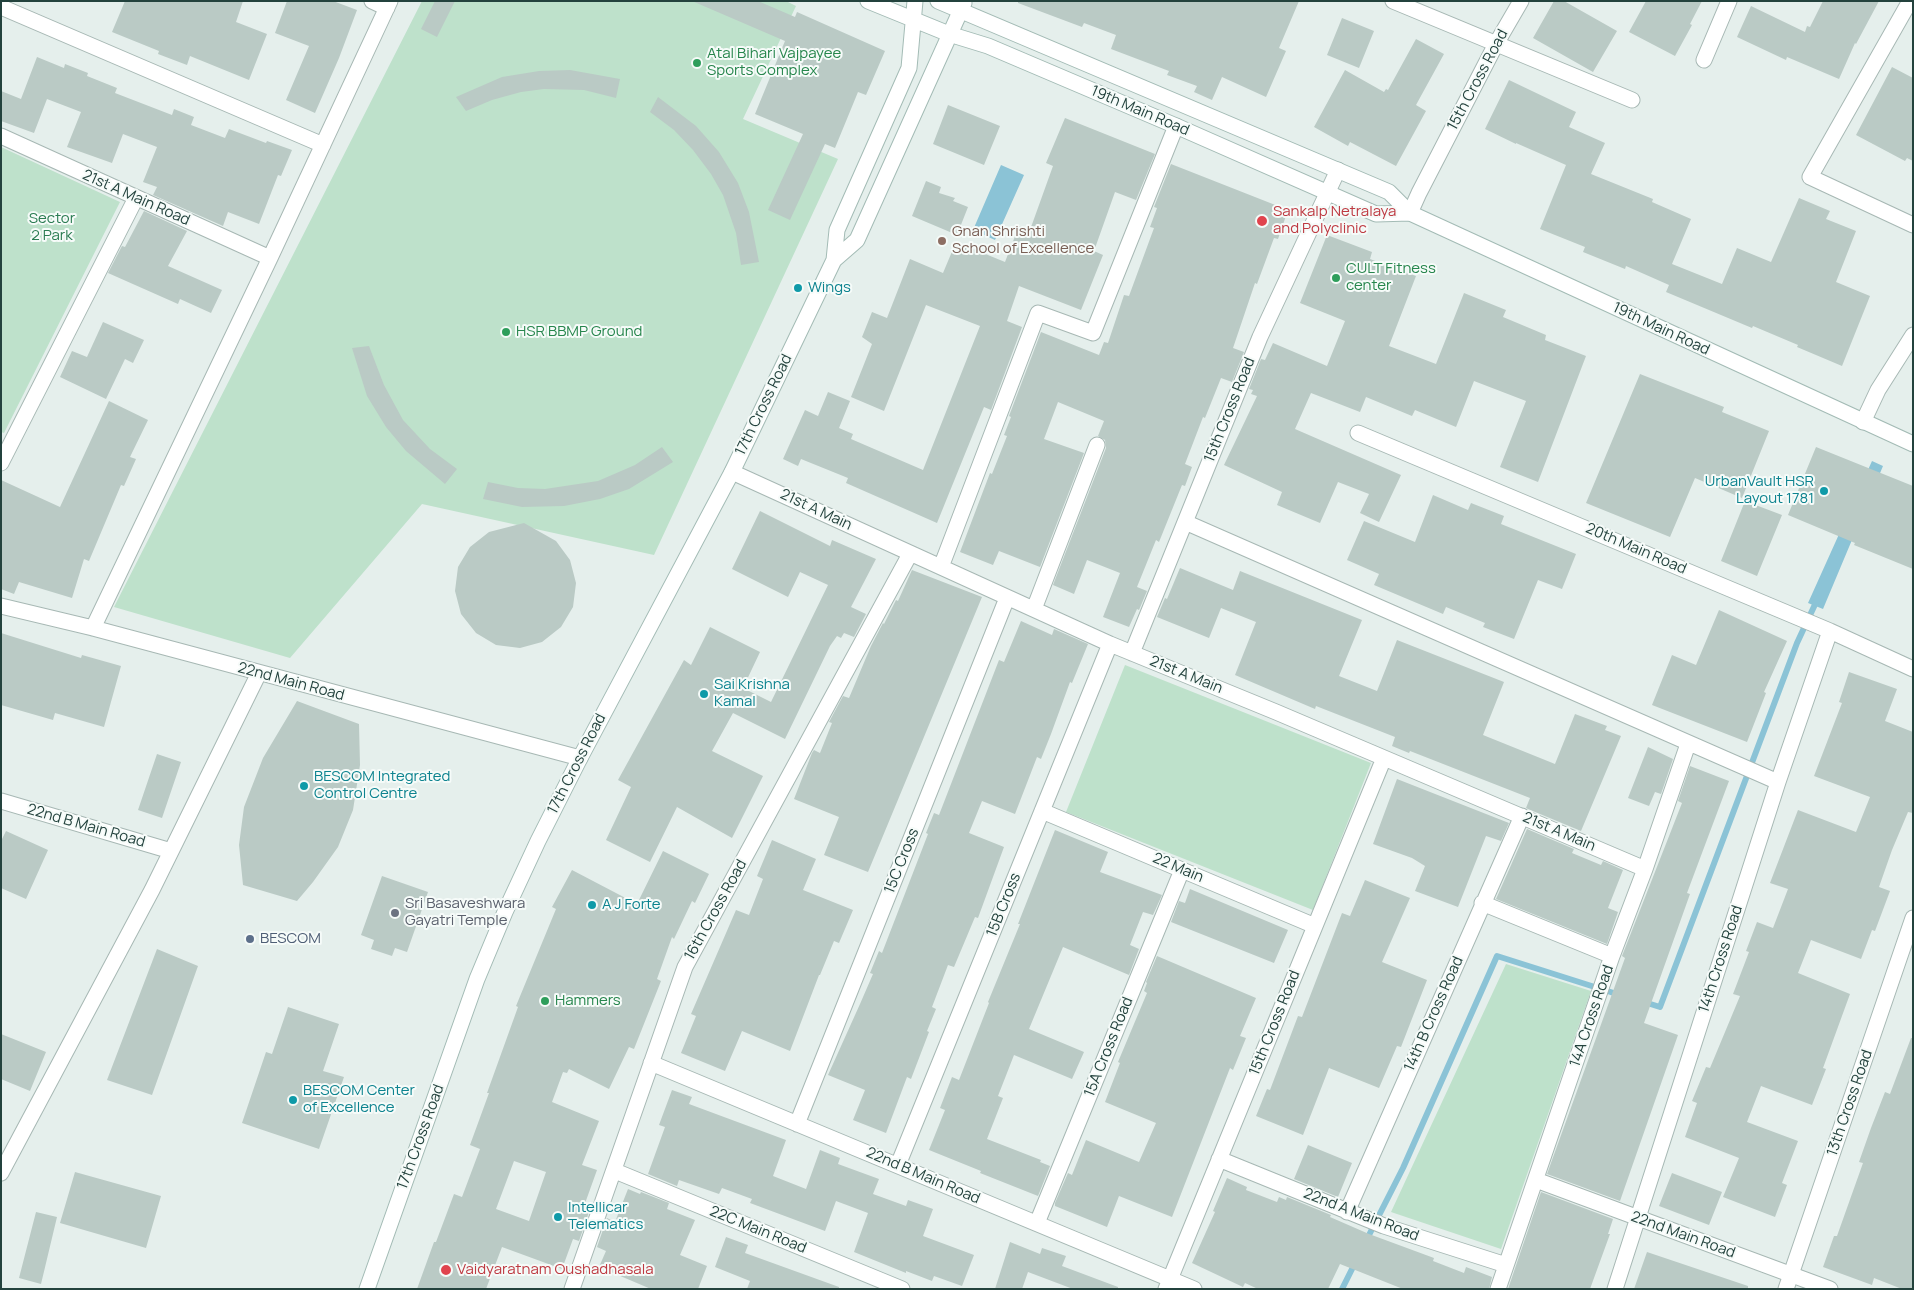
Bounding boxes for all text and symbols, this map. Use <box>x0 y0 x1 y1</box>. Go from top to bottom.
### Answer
street label: 15th Cross Road <box>1444 27 1512 133</box>
place label: Atal Bihari Vajpayee Sports Complex <box>707 45 841 80</box>
marker: Atal Bihari Vajpayee Sports Complex <box>691 57 703 69</box>
street label: 19th Main Road <box>1088 82 1192 140</box>
street label: 21st A Main Road <box>79 166 193 230</box>
place label: Sankalp Netralaya and Polyclinic <box>1273 203 1396 238</box>
park label: Sector 2 Park <box>29 210 75 245</box>
marker: Sankalp Netralaya and Polyclinic <box>1255 214 1269 228</box>
place label: Gnan Shrishti School of Excellence <box>952 223 1094 258</box>
marker: Gnan Shrishti School of Excellence <box>936 235 948 247</box>
place label: CULT Fitness center <box>1346 260 1436 295</box>
marker: CULT Fitness center <box>1330 272 1342 284</box>
place label: Wings <box>808 279 851 297</box>
marker: Wings <box>792 282 804 294</box>
street label: 19th Main Road <box>1610 299 1712 359</box>
place label: HSR BBMP Ground <box>516 323 642 341</box>
marker: HSR BBMP Ground <box>500 326 512 338</box>
street label: 17th Cross Road <box>732 351 796 459</box>
street label: 15th Cross Road <box>1201 355 1259 465</box>
place label: UrbanVault HSR Layout 1781 <box>1705 473 1814 508</box>
marker: UrbanVault HSR Layout 1781 <box>1818 485 1830 497</box>
street label: 21st A Main <box>777 486 855 534</box>
street label: 20th Main Road <box>1583 520 1689 578</box>
street label: 21st A Main <box>1147 652 1225 698</box>
street label: 22nd Main Road <box>236 659 346 705</box>
place label: Sai Krishna Kamal <box>714 676 790 711</box>
marker: Sai Krishna Kamal <box>698 688 710 700</box>
street label: 17th Cross Road <box>544 711 610 817</box>
place label: BESCOM Integrated Control Centre <box>314 768 450 803</box>
marker: BESCOM Integrated Control Centre <box>298 780 310 792</box>
street label: 22nd B Main Road <box>25 801 147 851</box>
street label: 21st A Main <box>1520 809 1598 855</box>
street label: 15C Cross <box>881 826 923 896</box>
street label: 22 Main <box>1150 849 1206 887</box>
street label: 16th Cross Road <box>681 857 751 963</box>
street label: 15B Cross <box>983 870 1025 940</box>
place label: Sri Basaveshwara Gayatri Temple <box>405 895 525 930</box>
place label: A J Forte <box>602 896 661 914</box>
marker: A J Forte <box>586 899 598 911</box>
street label: 14th Cross Road <box>1695 903 1747 1015</box>
marker: Sri Basaveshwara Gayatri Temple <box>389 907 401 919</box>
place label: BESCOM <box>260 930 321 948</box>
marker: BESCOM <box>244 933 256 945</box>
street label: 14th B Cross Road <box>1401 954 1467 1074</box>
street label: 14A Cross Road <box>1566 963 1618 1069</box>
street label: 15th Cross Road <box>1246 968 1304 1078</box>
place label: Hammers <box>555 992 621 1010</box>
street label: 15A Cross Road <box>1081 994 1137 1100</box>
marker: Hammers <box>539 995 551 1007</box>
street label: 13th Cross Road <box>1823 1048 1877 1158</box>
place label: BESCOM Center of Excellence <box>303 1082 415 1117</box>
street label: 17th Cross Road <box>394 1082 448 1192</box>
marker: BESCOM Center of Excellence <box>287 1094 299 1106</box>
street label: 22nd B Main Road <box>863 1144 983 1208</box>
street label: 22nd A Main Road <box>1301 1185 1421 1245</box>
place label: Intellicar Telematics <box>568 1199 643 1234</box>
street label: 22C Main Road <box>707 1202 809 1258</box>
street label: 22nd Main Road <box>1628 1208 1738 1262</box>
marker: Intellicar Telematics <box>552 1211 564 1223</box>
place label: Vaidyaratnam Oushadhasala <box>457 1261 654 1279</box>
marker: Vaidyaratnam Oushadhasala <box>439 1263 453 1277</box>

